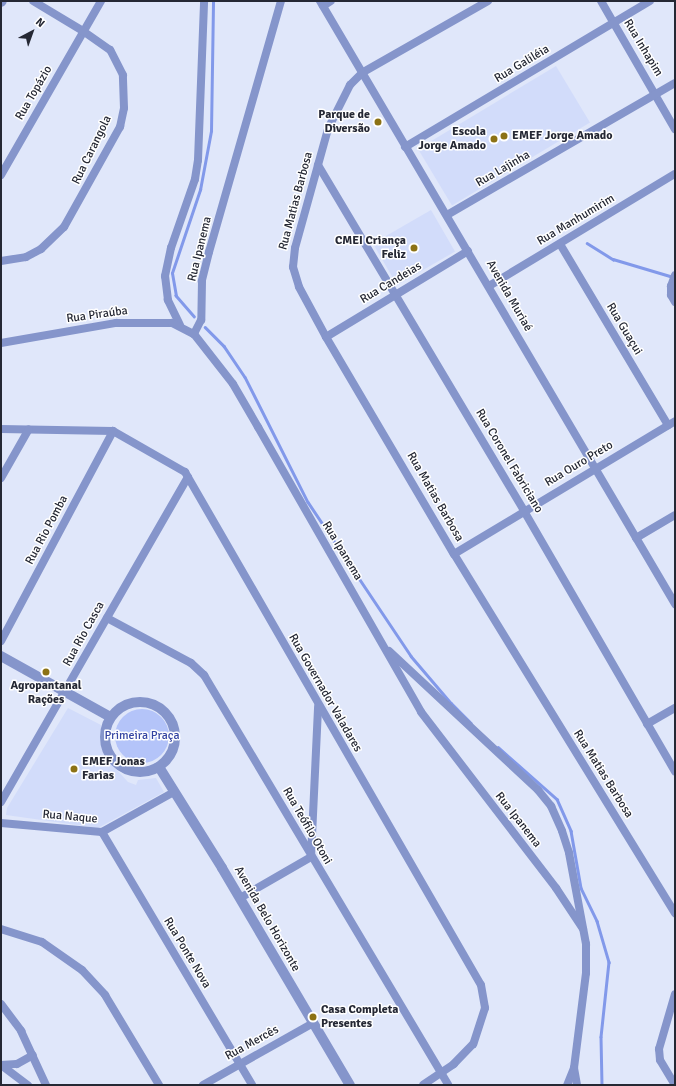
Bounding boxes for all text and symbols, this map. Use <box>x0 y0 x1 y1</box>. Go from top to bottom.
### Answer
north arrow <box>12 12 52 52</box>
text: N <box>33 15 47 30</box>
street label: Rua Inhapim <box>620 17 666 79</box>
street label: Rua Galiléia <box>492 42 552 86</box>
street label: Rua Topázio <box>13 63 55 123</box>
place label: Parque de Diversão <box>318 108 370 136</box>
street label: Rua Carangola <box>69 113 115 187</box>
marker: Parque de Diversão <box>373 117 383 127</box>
place label: Escola Jorge Amado <box>418 125 486 153</box>
place label: EMEF Jorge Amado <box>512 129 613 143</box>
marker: EMEF Jorge Amado <box>499 131 509 141</box>
marker: Escola Jorge Amado <box>489 134 499 144</box>
street label: Rua Lajinha <box>473 148 533 190</box>
street label: Rua Matias Barbosa <box>276 150 316 252</box>
street label: Rua Manhumirim <box>535 191 617 249</box>
street label: Rua Ipanema <box>185 215 215 283</box>
place label: CMEI Criança Feliz <box>335 234 406 262</box>
marker: CMEI Criança Feliz <box>409 243 419 253</box>
street label: Avenida Muriaé <box>483 258 535 334</box>
street label: Rua Candeias <box>358 259 424 307</box>
street label: Rua Guaçui <box>603 300 645 358</box>
street label: Rua Piraúba <box>65 304 129 326</box>
street label: Rua Coronel Fabriciano <box>472 406 546 516</box>
street label: Rua Ouro Preto <box>542 438 616 490</box>
street label: Rua Matias Barbosa <box>403 450 467 544</box>
street label: Rua Rio Pomba <box>23 493 71 567</box>
street label: Rua Ipanema <box>319 519 365 583</box>
street label: Rua Rio Casca <box>60 599 108 669</box>
street label: Rua Governador Valadares <box>285 631 365 755</box>
marker: Agropantanal Rações <box>41 667 51 677</box>
place label: Agropantanal Rações <box>10 679 82 707</box>
street label: Rua Matias Barbosa <box>570 727 636 821</box>
park label: Primeira Praça <box>104 729 180 743</box>
place label: EMEF Jonas Farias <box>82 755 145 783</box>
marker: EMEF Jonas Farias <box>69 764 79 774</box>
street label: Rua Teófilo Otoni <box>279 785 335 867</box>
street label: Rua Ipanema <box>492 789 544 851</box>
street label: Rua Naque <box>42 807 98 827</box>
street label: Avenida Belo Horizonte <box>231 864 303 974</box>
street label: Rua Ponte Nova <box>160 915 214 991</box>
place label: Casa Completa Presentes <box>321 1003 398 1031</box>
marker: Casa Completa Presentes <box>308 1012 318 1022</box>
street label: Rua Mercês <box>223 1022 281 1064</box>

